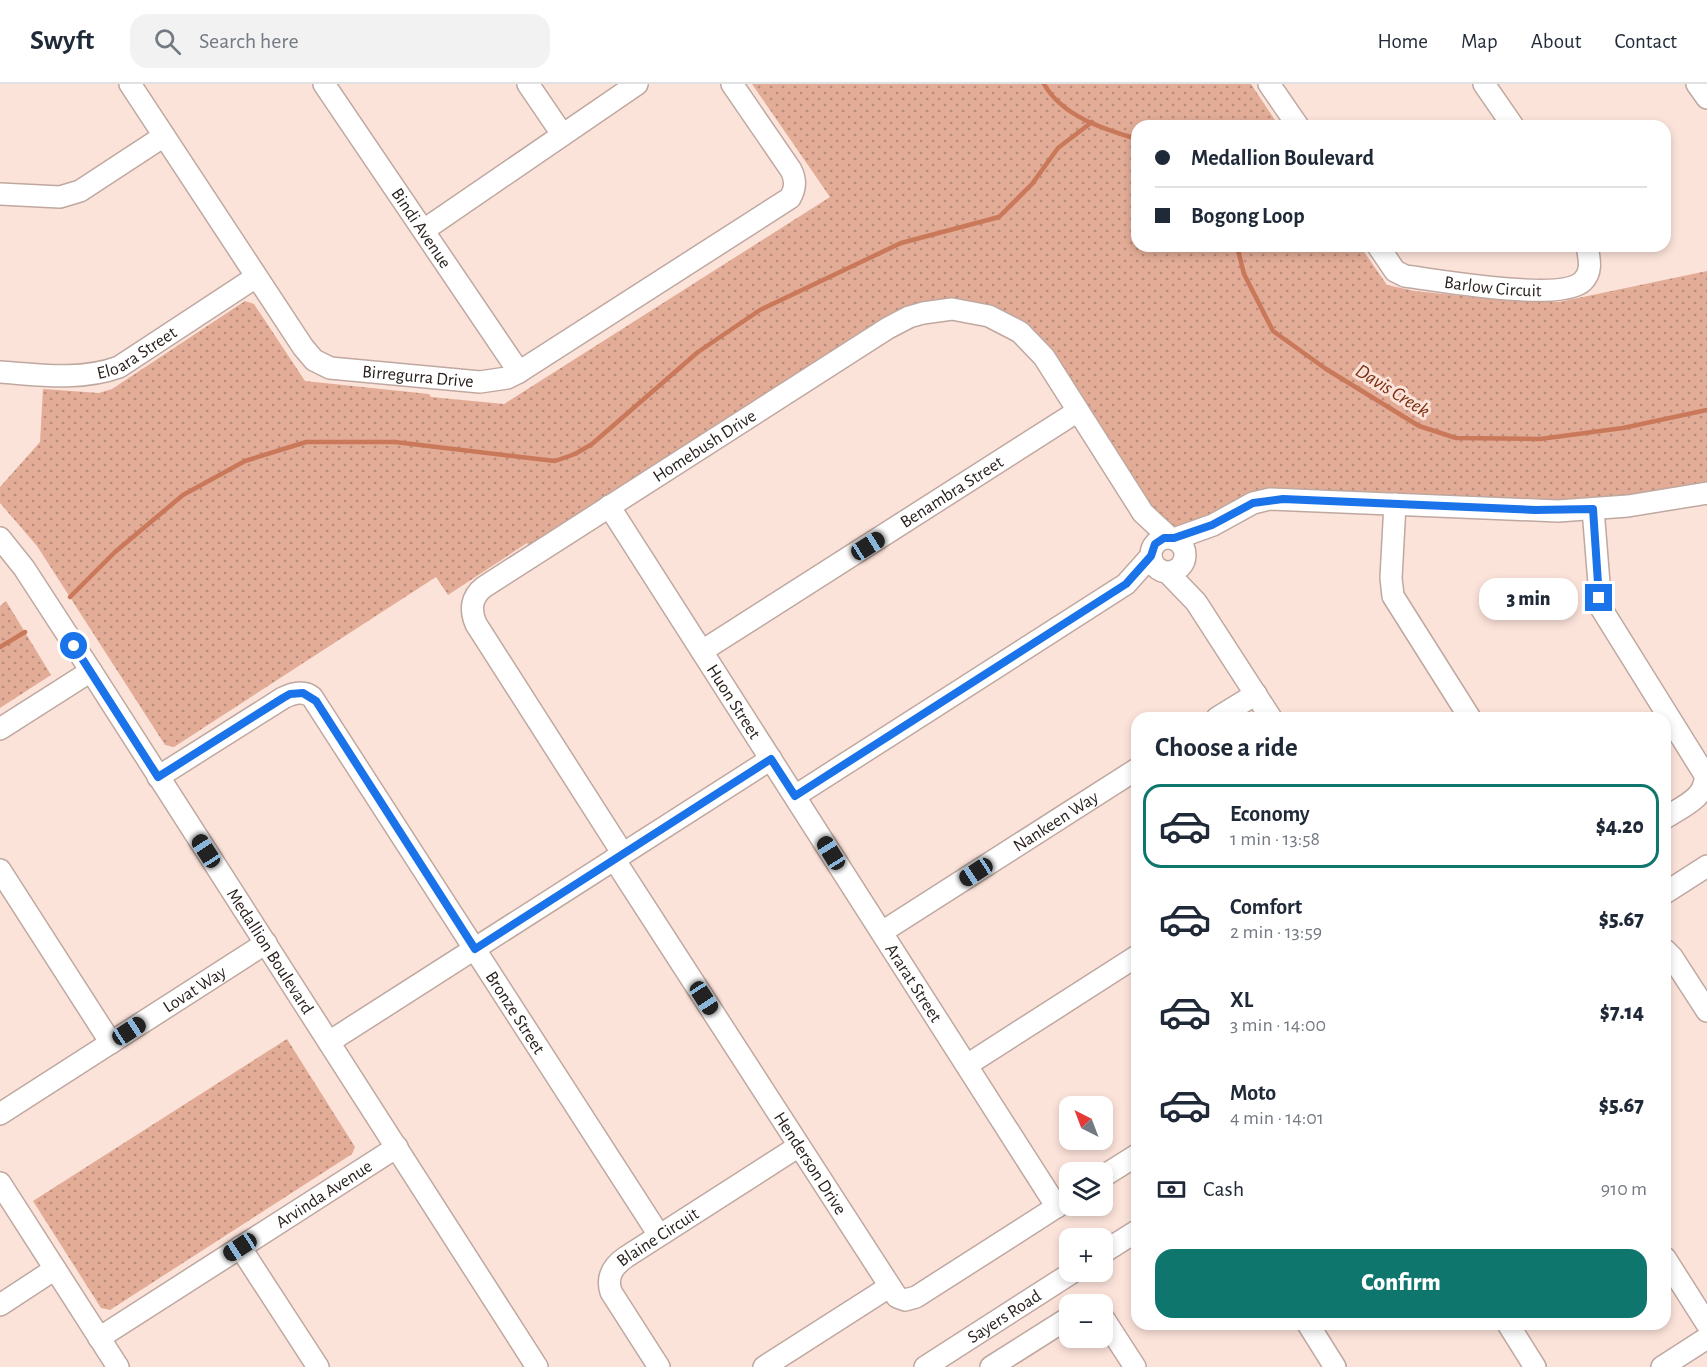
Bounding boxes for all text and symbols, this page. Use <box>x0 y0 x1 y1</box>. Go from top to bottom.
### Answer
search box <box>130 14 550 68</box>
icon: search <box>151 25 184 58</box>
text: Swyft <box>30 27 94 55</box>
text: Search here <box>199 30 299 52</box>
text: Home <box>1377 31 1428 52</box>
text: Map <box>1461 31 1498 52</box>
text: About <box>1531 31 1581 52</box>
text: Contact <box>1614 31 1677 52</box>
text: Medallion Boulevard <box>1191 147 1374 169</box>
street label: Bindi Avenue <box>387 185 454 272</box>
text: Bogong Loop <box>1191 205 1305 227</box>
street label: Barlow Circuit <box>1443 274 1542 300</box>
street label: Eloara Street <box>95 324 180 383</box>
water label: Davis Creek <box>1352 360 1433 421</box>
street label: Birregurra Drive <box>361 363 474 391</box>
street label: Homebush Drive <box>650 407 760 486</box>
street label: Benambra Street <box>897 453 1007 532</box>
car <box>848 529 888 563</box>
callout: 3 min <box>1479 577 1578 619</box>
route end <box>1585 584 1612 611</box>
text: 3 min <box>1506 589 1551 609</box>
route start <box>60 632 87 659</box>
street label: Huon Street <box>703 662 764 743</box>
text: Choose a ride <box>1155 734 1298 761</box>
street label: Nankeen Way <box>1010 788 1102 856</box>
icon: car <box>1158 799 1212 853</box>
text: Economy <box>1230 803 1310 825</box>
text: $4.20 <box>1596 815 1644 837</box>
text: 1 min · 13:58 <box>1230 829 1320 849</box>
car <box>189 831 223 871</box>
car <box>814 833 848 873</box>
car <box>956 855 996 889</box>
street label: Medallion Boulevard <box>223 886 316 1018</box>
icon: car <box>1158 892 1212 946</box>
text: Comfort <box>1230 896 1302 918</box>
text: $5.67 <box>1599 908 1644 930</box>
text: 2 min · 13:59 <box>1230 922 1322 942</box>
street label: Ararat Street <box>881 941 945 1026</box>
street label: Lovat Way <box>160 963 230 1017</box>
street label: Bronze Street <box>482 969 548 1058</box>
car <box>687 978 721 1018</box>
icon: car <box>1158 985 1212 1039</box>
text: XL <box>1230 989 1253 1011</box>
text: $7.14 <box>1600 1001 1644 1023</box>
car <box>109 1014 149 1048</box>
text: 3 min · 14:00 <box>1230 1015 1326 1035</box>
icon: car <box>1158 1078 1212 1132</box>
text: Moto <box>1230 1082 1276 1104</box>
text: $5.67 <box>1599 1094 1644 1116</box>
north arrow <box>1059 1096 1113 1150</box>
map controls <box>1059 1096 1113 1348</box>
text: 4 min · 14:01 <box>1230 1108 1324 1128</box>
street label: Henderson Drive <box>770 1109 849 1218</box>
street label: Arvinda Avenue <box>273 1157 376 1232</box>
button: layers <box>1059 1162 1113 1216</box>
icon: cash <box>1155 1173 1188 1206</box>
text: Cash <box>1203 1178 1244 1200</box>
text: 910 m <box>1601 1179 1647 1199</box>
street label: Blaine Circuit <box>614 1205 702 1270</box>
button: + <box>1059 1228 1113 1282</box>
car <box>220 1230 260 1264</box>
button: Confirm <box>1155 1249 1647 1318</box>
street label: Sayers Road <box>965 1287 1045 1347</box>
button: − <box>1059 1294 1113 1348</box>

